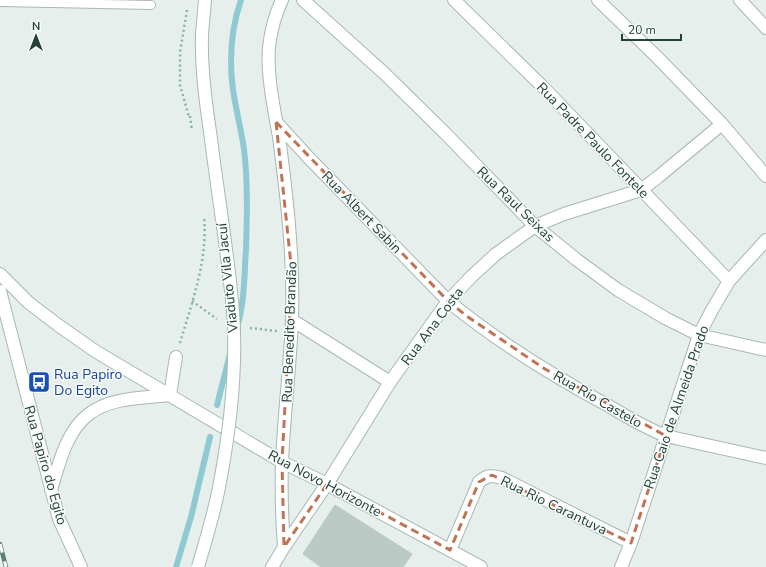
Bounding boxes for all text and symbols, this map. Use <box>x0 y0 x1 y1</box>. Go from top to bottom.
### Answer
north arrow <box>16 16 56 56</box>
scale bar <box>622 16 681 42</box>
text: N <box>32 19 40 34</box>
text: 20 m <box>628 22 656 38</box>
street label: Rua Padre Paulo Fontele <box>532 78 653 203</box>
street label: Rua Raul Seixas <box>473 162 559 247</box>
street label: Rua Albert Sabin <box>317 167 406 258</box>
street label: Viaduto Vila Jacuí <box>212 221 243 335</box>
street label: Rua Benedito Brandão <box>278 261 301 403</box>
street label: Rua Ana Costa <box>397 283 468 369</box>
street label: Rua Caio de Almeida Prado <box>640 323 714 492</box>
place label: Rua Papiro Do Egito <box>54 365 123 400</box>
street label: Rua Rio Castelo <box>550 366 646 433</box>
bus stop icon: Rua Papiro Do Egito <box>26 369 52 395</box>
street label: Rua Papiro do Egito <box>19 403 72 527</box>
street label: Rua Novo Horizonte <box>265 446 385 521</box>
street label: Rua Rio Carantuva <box>497 471 610 540</box>

